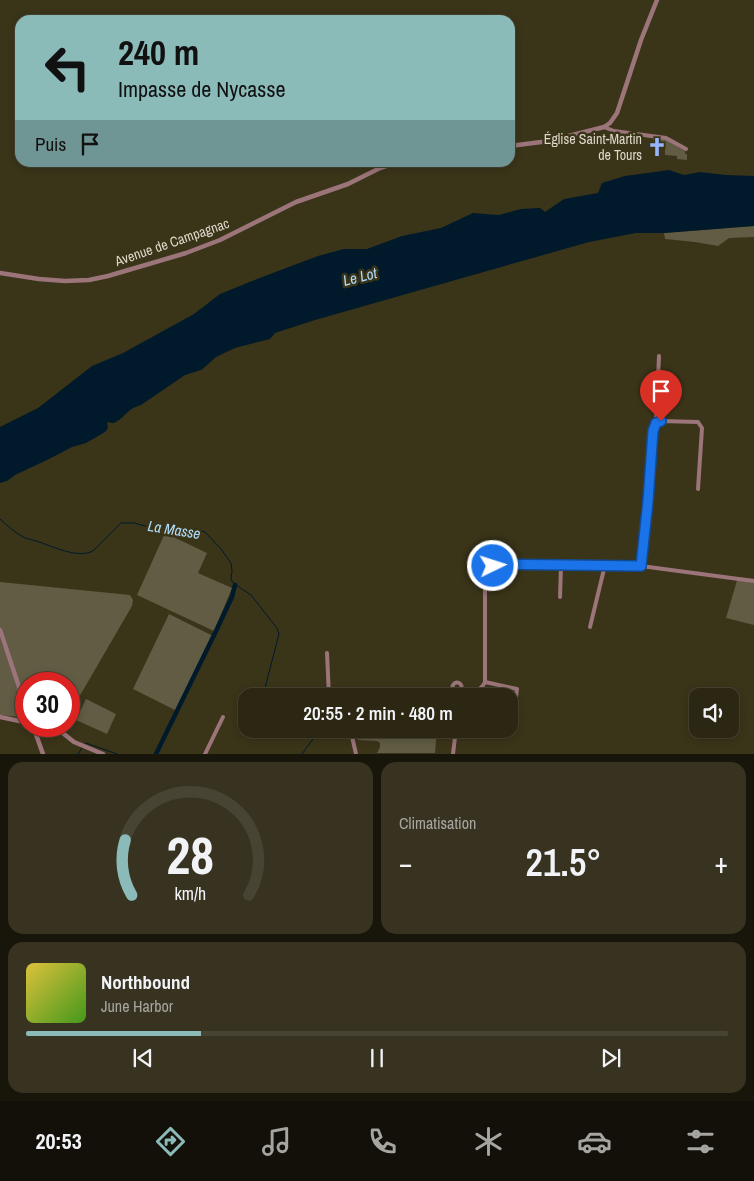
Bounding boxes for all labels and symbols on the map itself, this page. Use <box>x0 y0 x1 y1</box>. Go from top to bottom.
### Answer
place label: Église Saint-Martin de Tours <box>544 130 642 164</box>
church icon: Église Saint-Martin de Tours <box>646 136 668 158</box>
street label: Avenue de Campagnac <box>111 214 232 270</box>
water label: Le Lot <box>341 262 380 291</box>
pin <box>640 370 682 421</box>
water label: La Masse <box>146 515 202 544</box>
position arrow <box>466 539 518 591</box>
speed limit sign: 30 <box>15 672 80 737</box>

